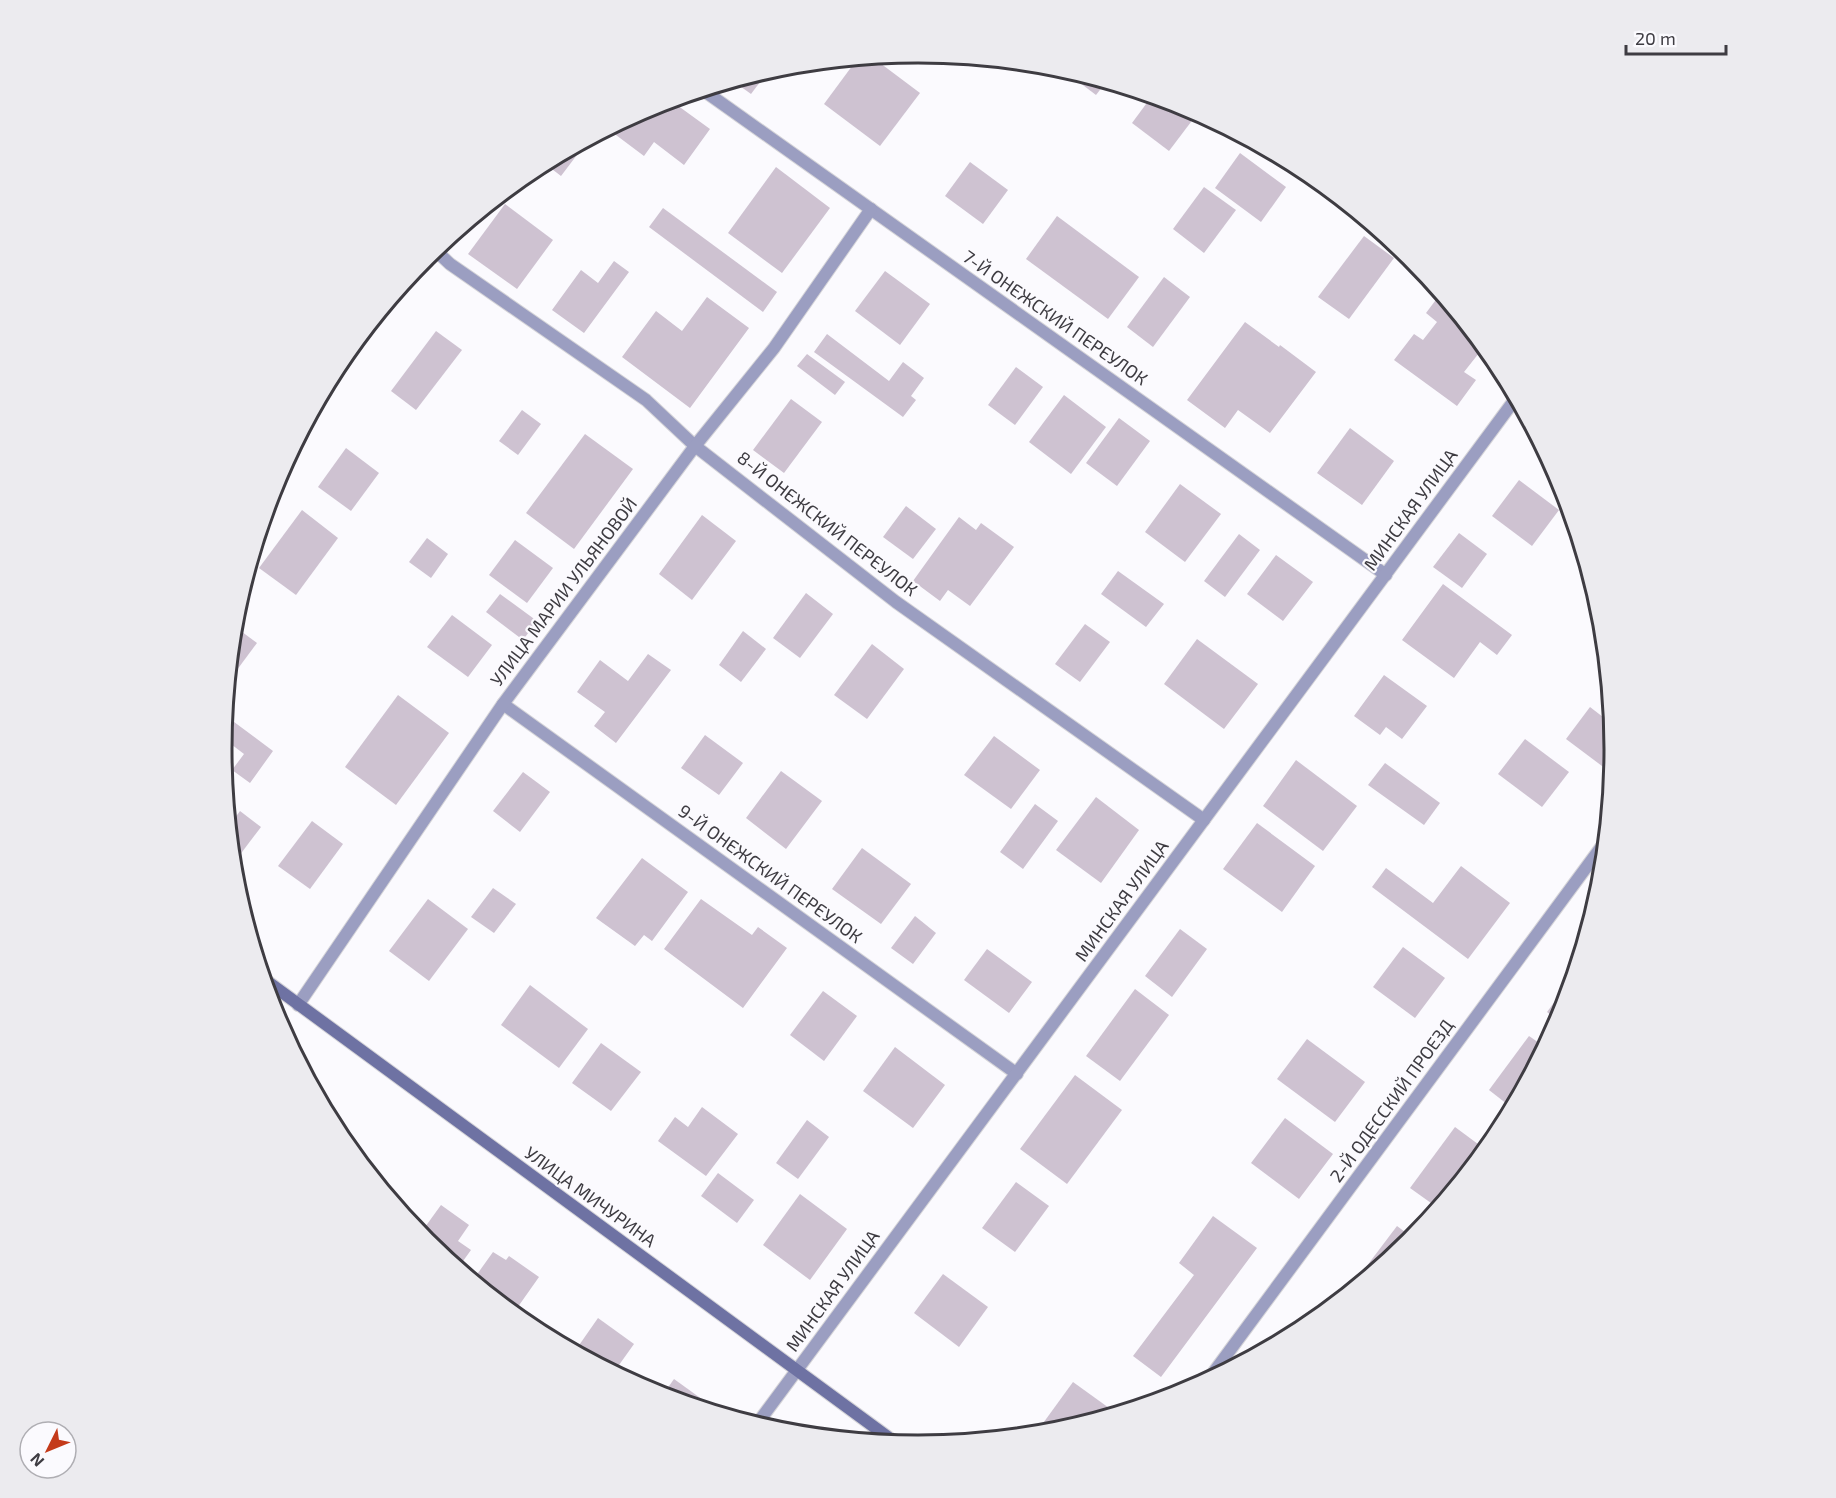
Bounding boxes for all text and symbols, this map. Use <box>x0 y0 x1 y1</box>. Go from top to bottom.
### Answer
scale bar <box>1626 18 1726 56</box>
text: 20 m <box>1635 27 1676 49</box>
street label: 7-Й ОНЕЖСКИЙ ПЕРЕУЛОК <box>959 245 1152 389</box>
street label: МИНСКАЯ УЛИЦА <box>1359 444 1462 574</box>
street label: 8-Й ОНЕЖСКИЙ ПЕРЕУЛОК <box>733 446 922 600</box>
street label: УЛИЦА МАРИИ УЛЬЯНОВОЙ <box>485 493 641 690</box>
street label: 9-Й ОНЕЖСКИЙ ПЕРЕУЛОК <box>674 799 867 947</box>
street label: МИНСКАЯ УЛИЦА <box>1070 835 1173 965</box>
street label: 2-Й ОДЕССКИЙ ПРОЕЗД <box>1325 1015 1458 1186</box>
street label: УЛИЦА МИЧУРИНА <box>521 1141 661 1252</box>
street label: МИНСКАЯ УЛИЦА <box>781 1225 884 1355</box>
north arrow <box>18 1420 78 1480</box>
text: N <box>26 1450 48 1471</box>

